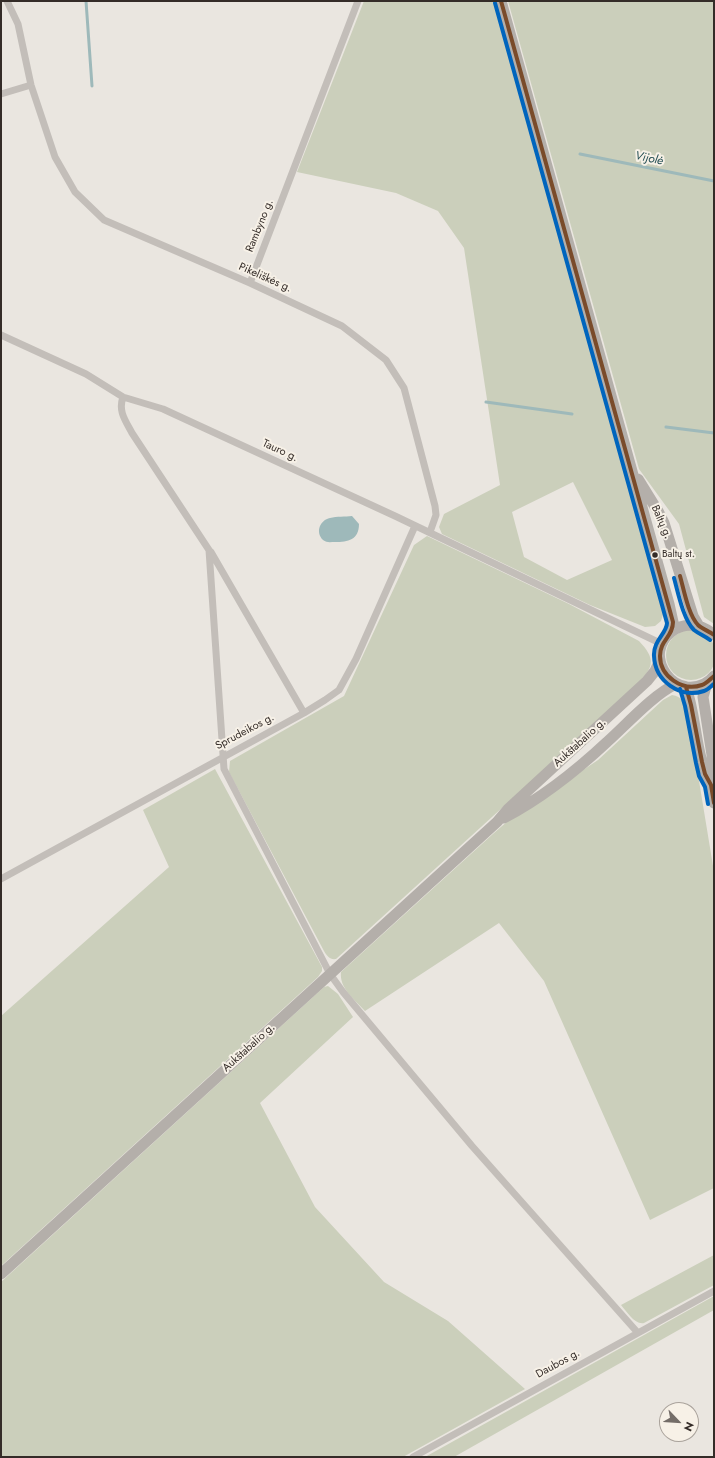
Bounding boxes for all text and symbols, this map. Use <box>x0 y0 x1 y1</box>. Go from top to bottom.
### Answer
water label: Vijolė <box>634 149 664 169</box>
street label: Rambyno g. <box>243 198 277 254</box>
street label: Pikeliškės g. <box>236 260 294 296</box>
street label: Tauro g. <box>260 437 300 465</box>
street label: Baltų g. <box>648 503 674 541</box>
place label: Baltų st. <box>662 549 695 561</box>
marker: Baltų st. <box>650 550 660 560</box>
street label: Sprudeikos g. <box>213 711 277 753</box>
street label: Aukštabalio g. <box>551 716 609 770</box>
street label: Aukštabalio g. <box>220 1021 278 1075</box>
street label: Daubos g. <box>534 1347 582 1381</box>
north arrow <box>659 1402 699 1442</box>
text: N <box>680 1419 698 1434</box>

